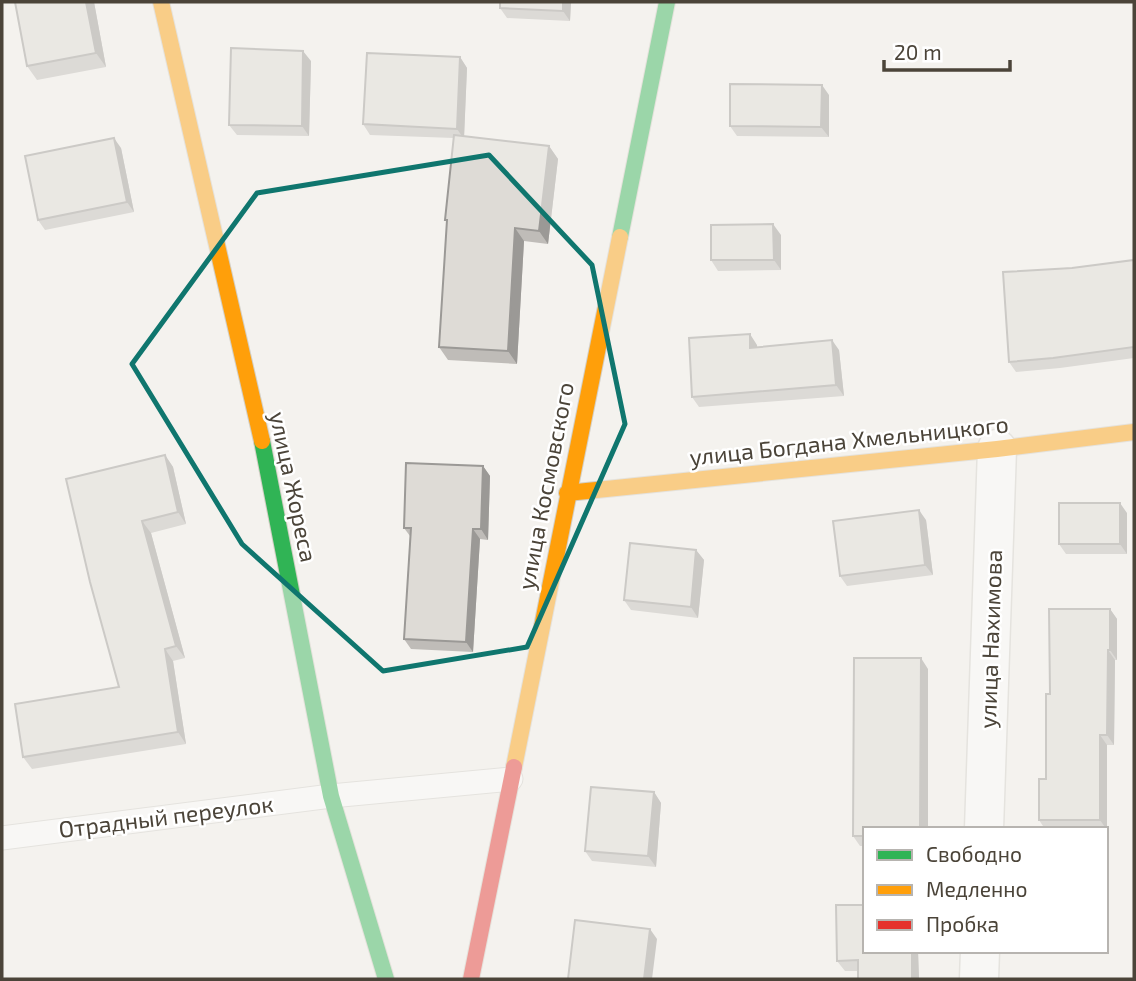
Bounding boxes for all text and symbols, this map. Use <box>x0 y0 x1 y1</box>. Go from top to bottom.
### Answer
scale bar <box>884 28 1010 72</box>
text: 20 m <box>894 39 942 64</box>
street label: улица Космовского <box>511 380 580 592</box>
street label: улица Жореса <box>263 409 324 565</box>
street label: улица Богдана Хмельницкого <box>688 409 1010 472</box>
street label: улица Нахимова <box>973 549 1008 729</box>
street label: Отрадный переулок <box>57 789 275 844</box>
legend <box>863 827 1108 953</box>
text: Свободно <box>926 841 1022 866</box>
text: Медленно <box>926 876 1028 901</box>
text: Пробка <box>926 911 999 936</box>

